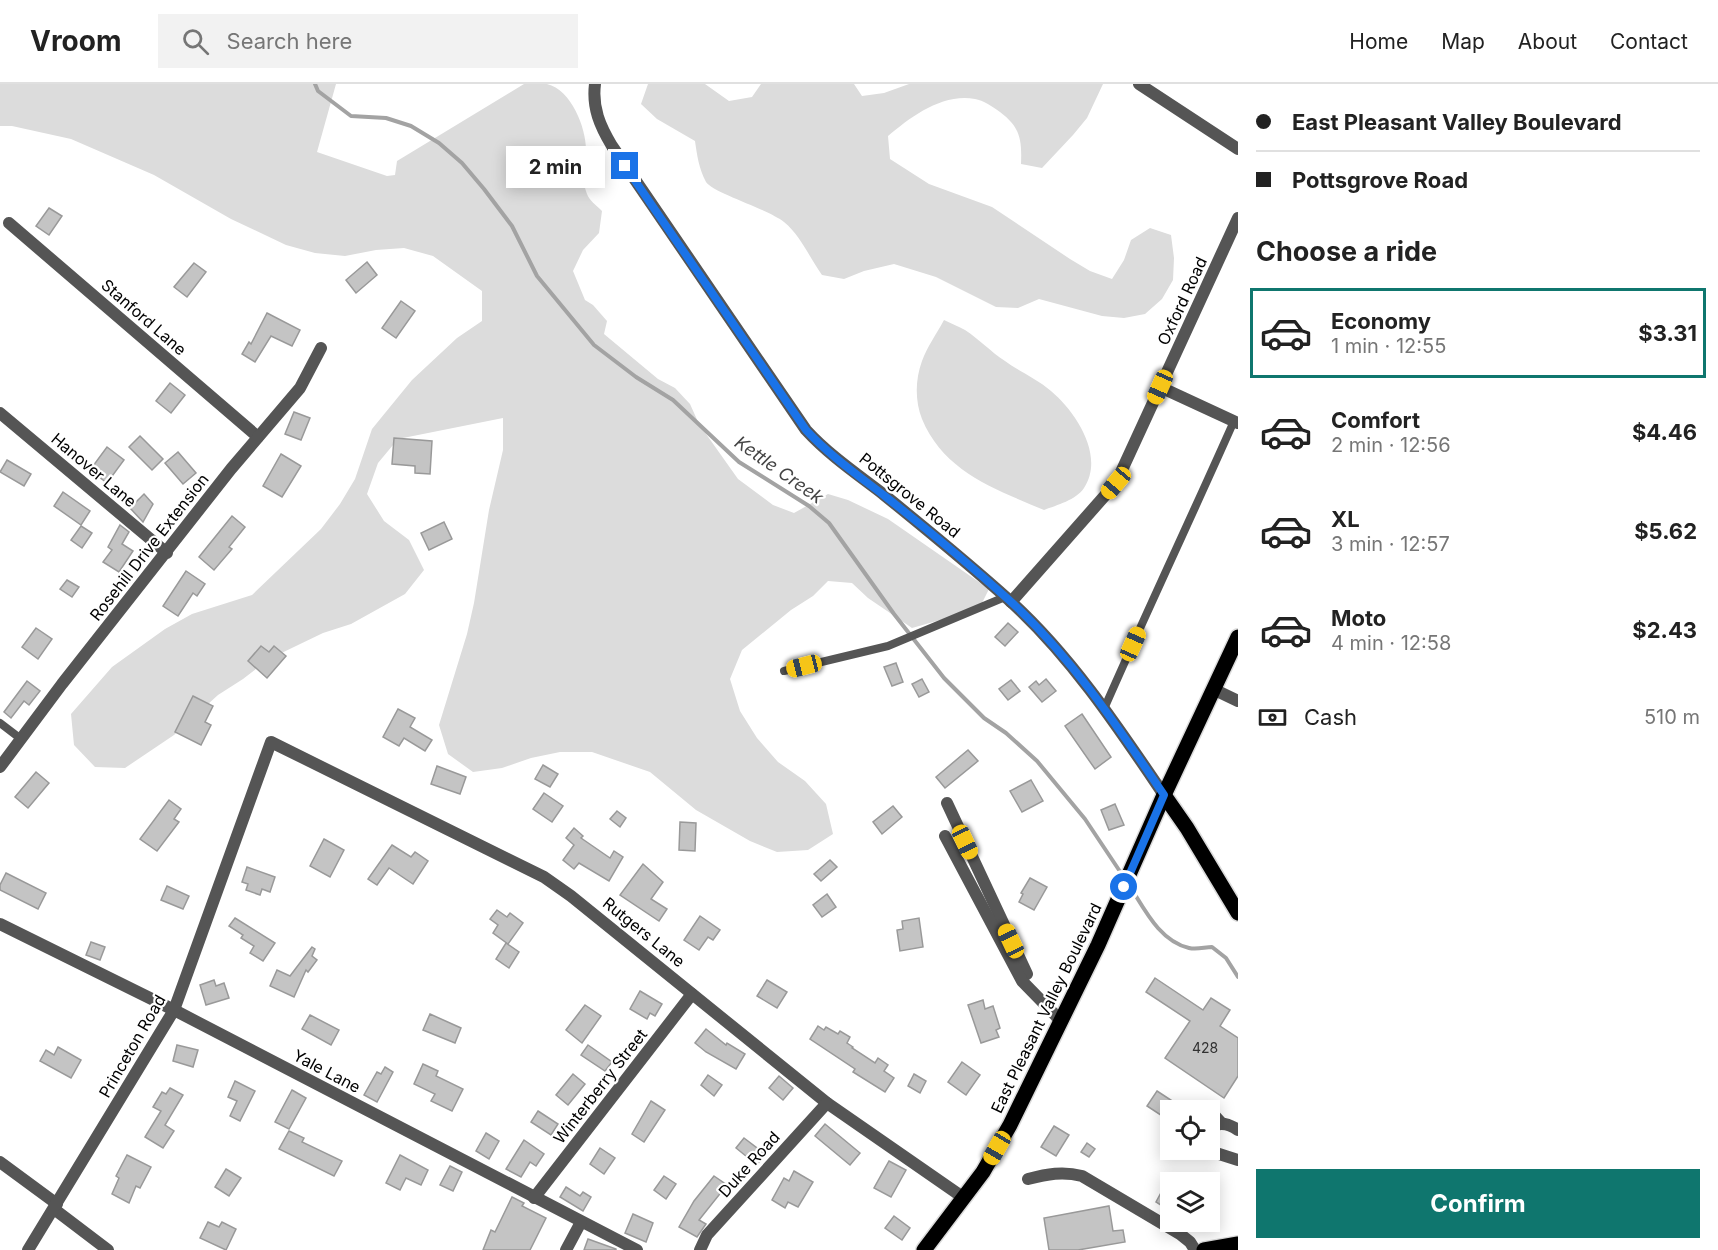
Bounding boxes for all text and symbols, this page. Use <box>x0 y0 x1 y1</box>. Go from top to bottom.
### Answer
search box <box>158 14 578 68</box>
text: Vroom <box>30 24 122 58</box>
icon: search <box>179 25 212 58</box>
text: Search here <box>227 28 352 54</box>
text: Home <box>1349 29 1408 54</box>
text: Map <box>1441 29 1485 54</box>
text: About <box>1518 29 1577 54</box>
text: Contact <box>1610 29 1688 54</box>
text: East Pleasant Valley Boulevard <box>1292 109 1622 135</box>
callout: 2 min <box>505 145 604 187</box>
route end <box>611 152 638 179</box>
text: 2 min <box>529 155 582 179</box>
text: Pottsgrove Road <box>1292 167 1468 193</box>
text: Choose a ride <box>1256 235 1437 268</box>
street label: Oxford Road <box>1153 254 1211 348</box>
street label: Stanford Lane <box>97 275 191 359</box>
icon: car <box>1259 306 1313 360</box>
text: Economy <box>1331 308 1431 334</box>
text: $3.31 <box>1638 320 1697 346</box>
text: 1 min · 12:55 <box>1331 334 1446 358</box>
car <box>1144 367 1176 407</box>
icon: car <box>1259 405 1313 459</box>
text: Comfort <box>1331 407 1420 433</box>
text: $4.46 <box>1632 419 1697 445</box>
street label: Hanover Lane <box>47 429 141 511</box>
water label: Kettle Creek <box>731 431 828 508</box>
text: 2 min · 12:56 <box>1331 433 1451 457</box>
street label: Pottsgrove Road <box>856 448 964 542</box>
car <box>1098 463 1134 503</box>
street label: Rosehill Drive Extension <box>85 469 213 625</box>
icon: car <box>1259 504 1313 558</box>
text: XL <box>1331 506 1360 532</box>
text: $5.62 <box>1634 518 1697 544</box>
text: 3 min · 12:57 <box>1331 532 1450 556</box>
icon: car <box>1259 603 1313 657</box>
text: Moto <box>1331 605 1386 631</box>
text: $2.43 <box>1632 617 1697 643</box>
car <box>1117 624 1149 664</box>
text: 4 min · 12:58 <box>1331 631 1451 655</box>
car <box>784 653 824 679</box>
icon: cash <box>1256 701 1289 734</box>
text: Cash <box>1304 704 1357 730</box>
text: 510 m <box>1644 705 1700 729</box>
car <box>949 822 981 862</box>
route start <box>1110 873 1137 900</box>
street label: Rutgers Lane <box>599 893 689 971</box>
street label: East Pleasant Valley Boulevard <box>986 900 1106 1116</box>
car <box>995 921 1027 961</box>
street label: Princeton Road <box>94 991 170 1101</box>
street label: Winterberry Street <box>549 1025 651 1147</box>
house number: 428 <box>1192 1039 1218 1056</box>
street label: Yale Lane <box>290 1045 364 1097</box>
map controls <box>1160 1100 1220 1232</box>
button: locate <box>1160 1100 1220 1160</box>
street label: Duke Road <box>714 1127 784 1201</box>
car <box>980 1128 1014 1168</box>
button: Confirm <box>1256 1169 1700 1238</box>
button: layers <box>1160 1172 1220 1232</box>

